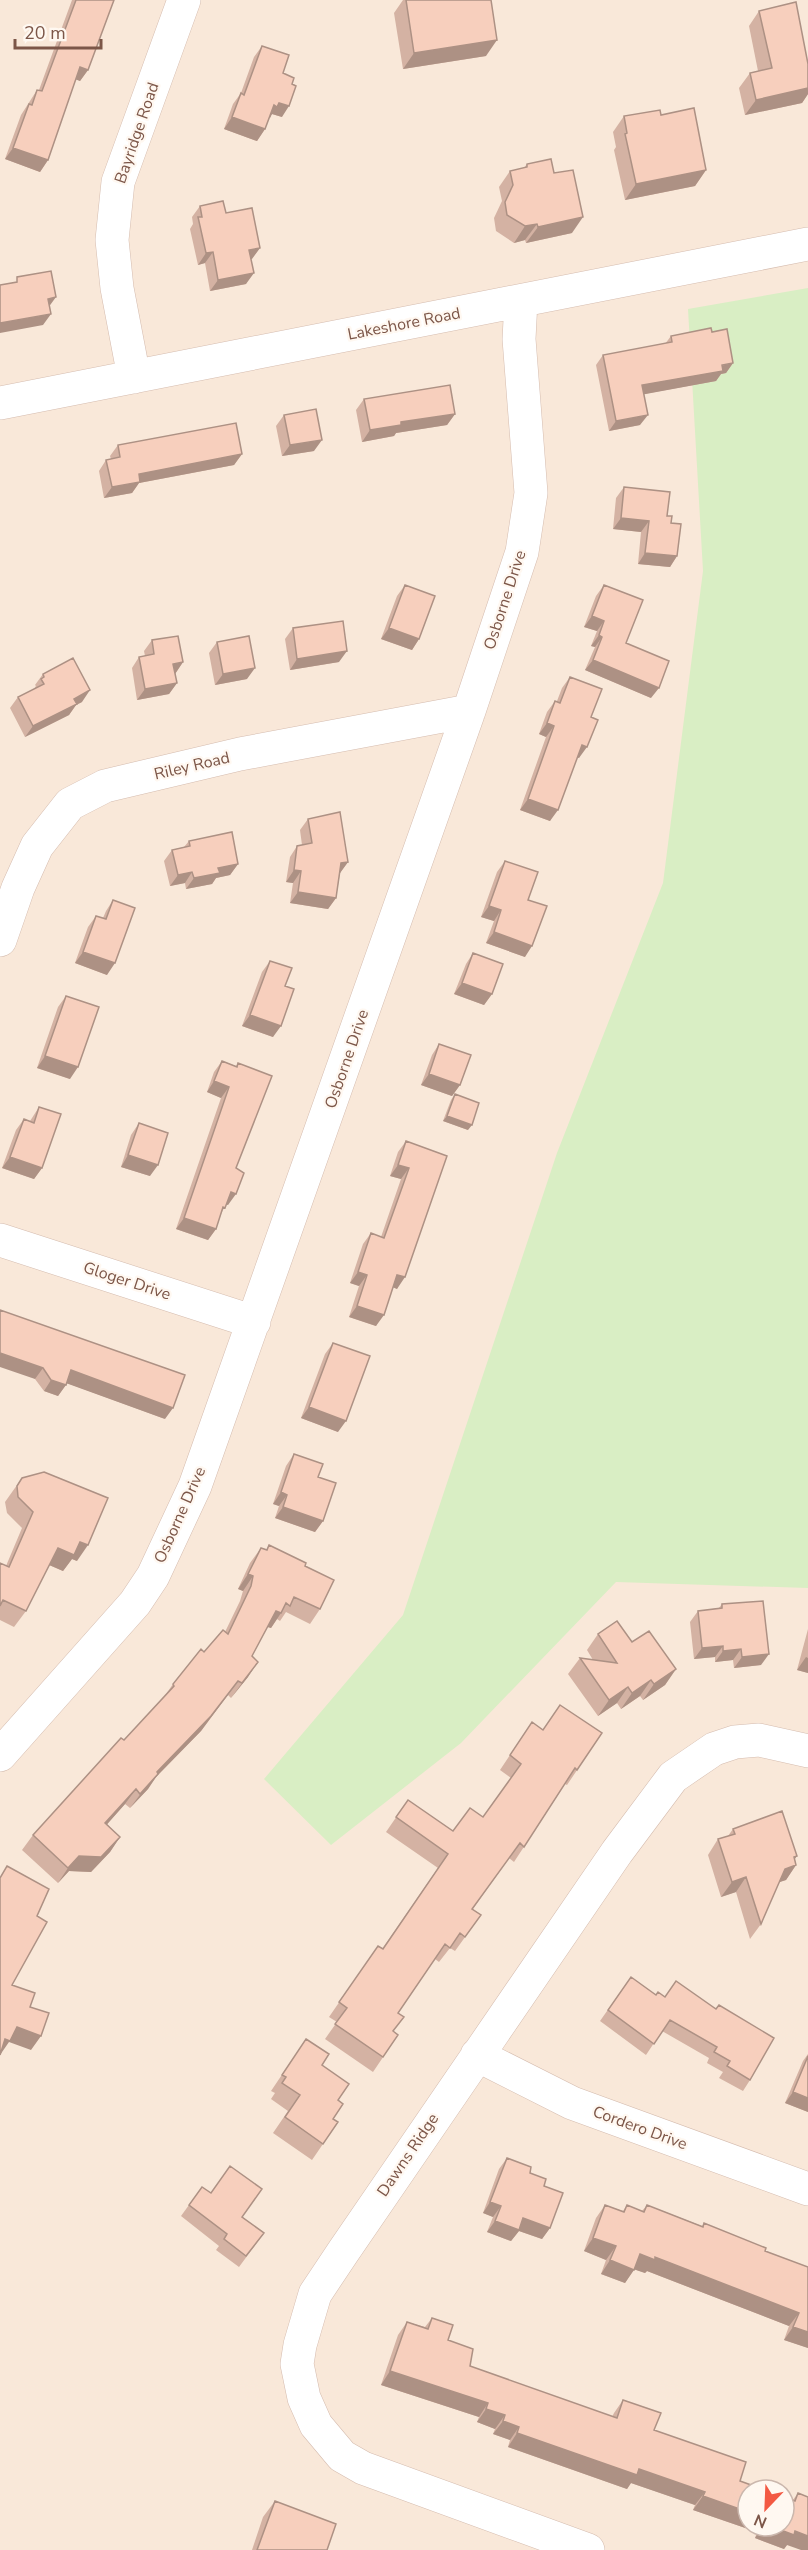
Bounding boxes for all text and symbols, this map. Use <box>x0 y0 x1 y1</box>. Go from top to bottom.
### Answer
scale bar <box>15 12 100 50</box>
text: 20 m <box>24 21 66 45</box>
street label: Bayridge Road <box>109 80 165 186</box>
street label: Lakeshore Road <box>346 302 462 346</box>
street label: Osborne Drive <box>479 547 531 653</box>
street label: Riley Road <box>152 747 232 785</box>
street label: Osborne Drive <box>320 1006 374 1112</box>
street label: Gloger Drive <box>80 1257 174 1305</box>
street label: Osborne Drive <box>149 1463 211 1567</box>
street label: Cordero Drive <box>590 2101 690 2155</box>
street label: Dawns Ridge <box>372 2109 444 2201</box>
north arrow <box>736 2478 796 2538</box>
text: N <box>751 2508 770 2533</box>

